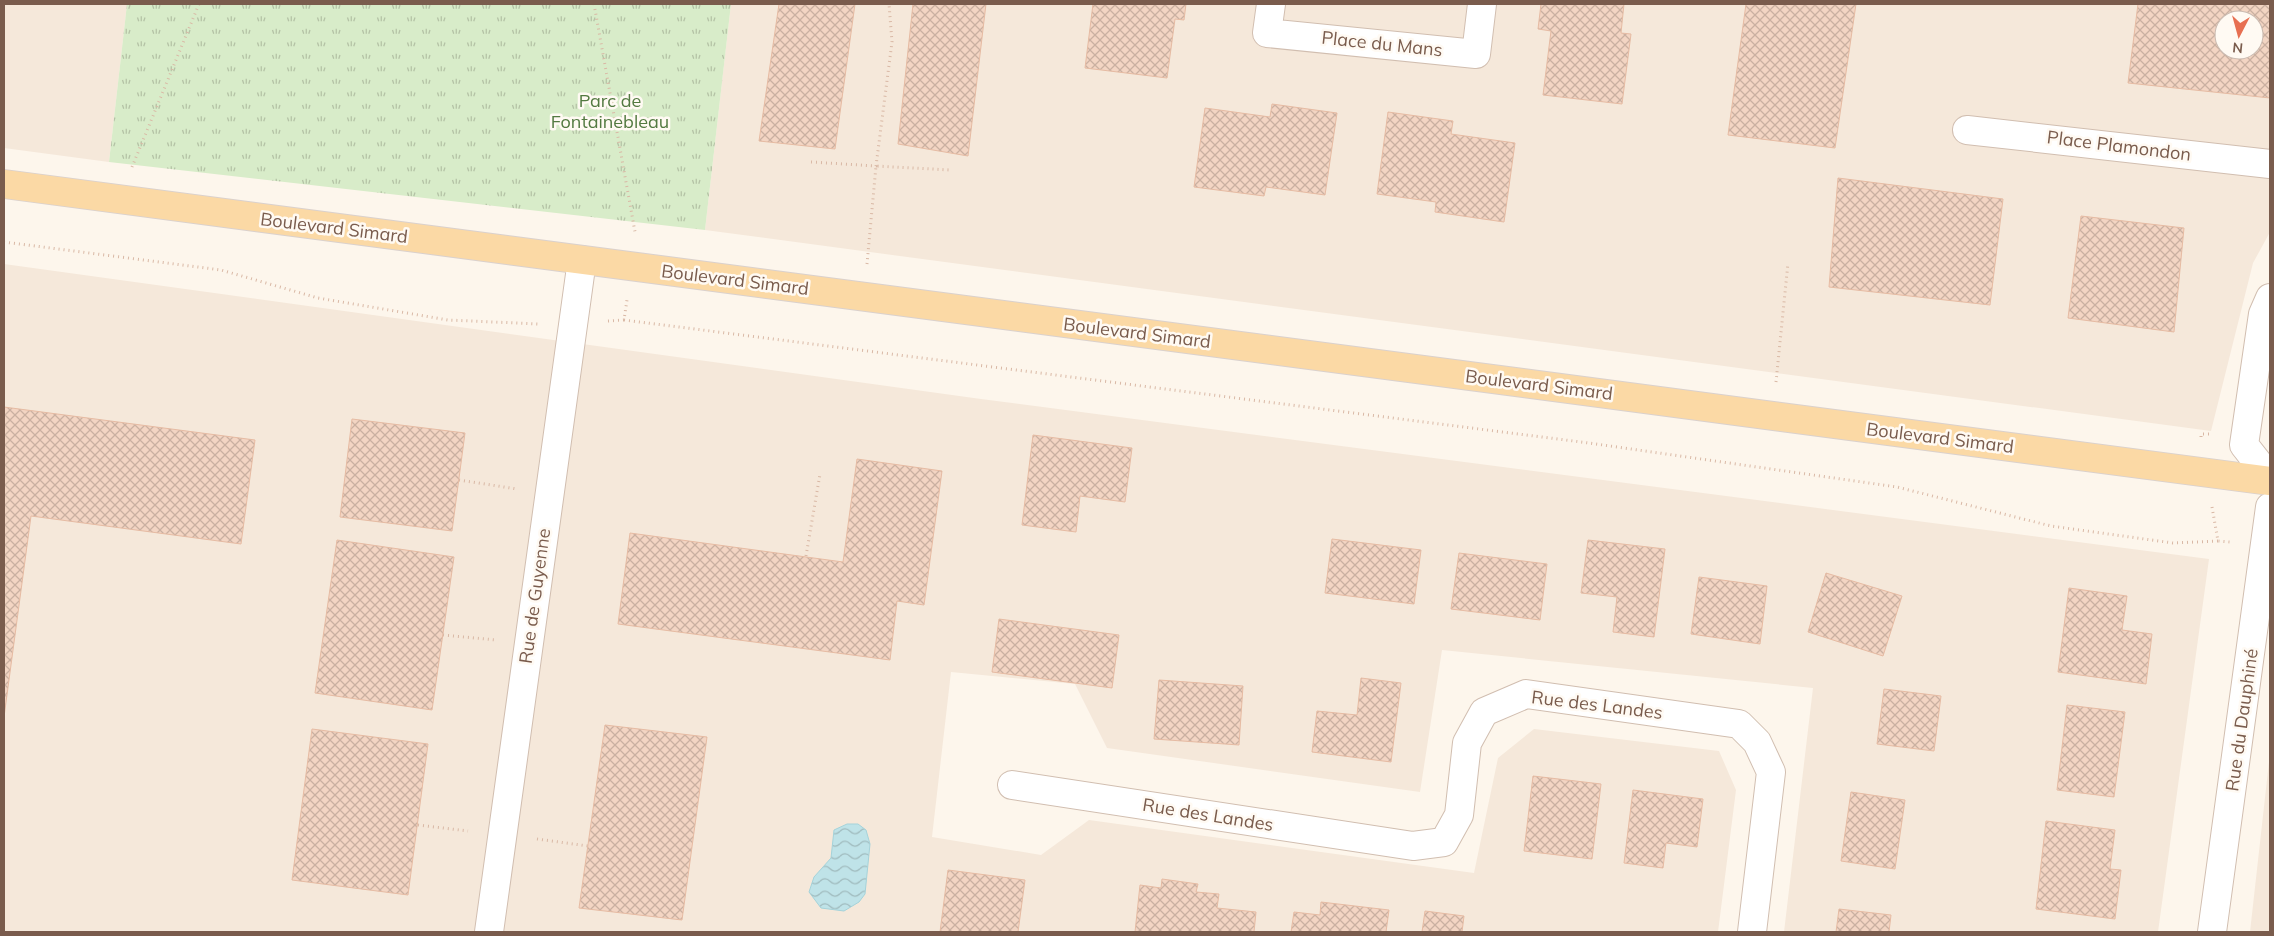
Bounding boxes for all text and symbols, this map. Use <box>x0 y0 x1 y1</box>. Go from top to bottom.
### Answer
north arrow <box>2214 10 2264 60</box>
street label: Place du Mans <box>1320 26 1444 61</box>
text: N <box>2231 38 2244 57</box>
park label: Parc de Fontainebleau <box>551 89 669 133</box>
street label: Place Plamondon <box>2046 125 2192 166</box>
street label: Boulevard Simard <box>259 207 409 248</box>
street label: Boulevard Simard <box>660 259 810 300</box>
street label: Boulevard Simard <box>1062 312 1212 353</box>
street label: Boulevard Simard <box>1464 364 1614 405</box>
street label: Boulevard Simard <box>1865 417 2015 458</box>
street label: Rue de Guyenne <box>514 527 555 665</box>
street label: Rue du Dauphiné <box>2220 647 2263 793</box>
street label: Rue des Landes <box>1530 685 1664 724</box>
street label: Rue des Landes <box>1141 793 1275 836</box>

